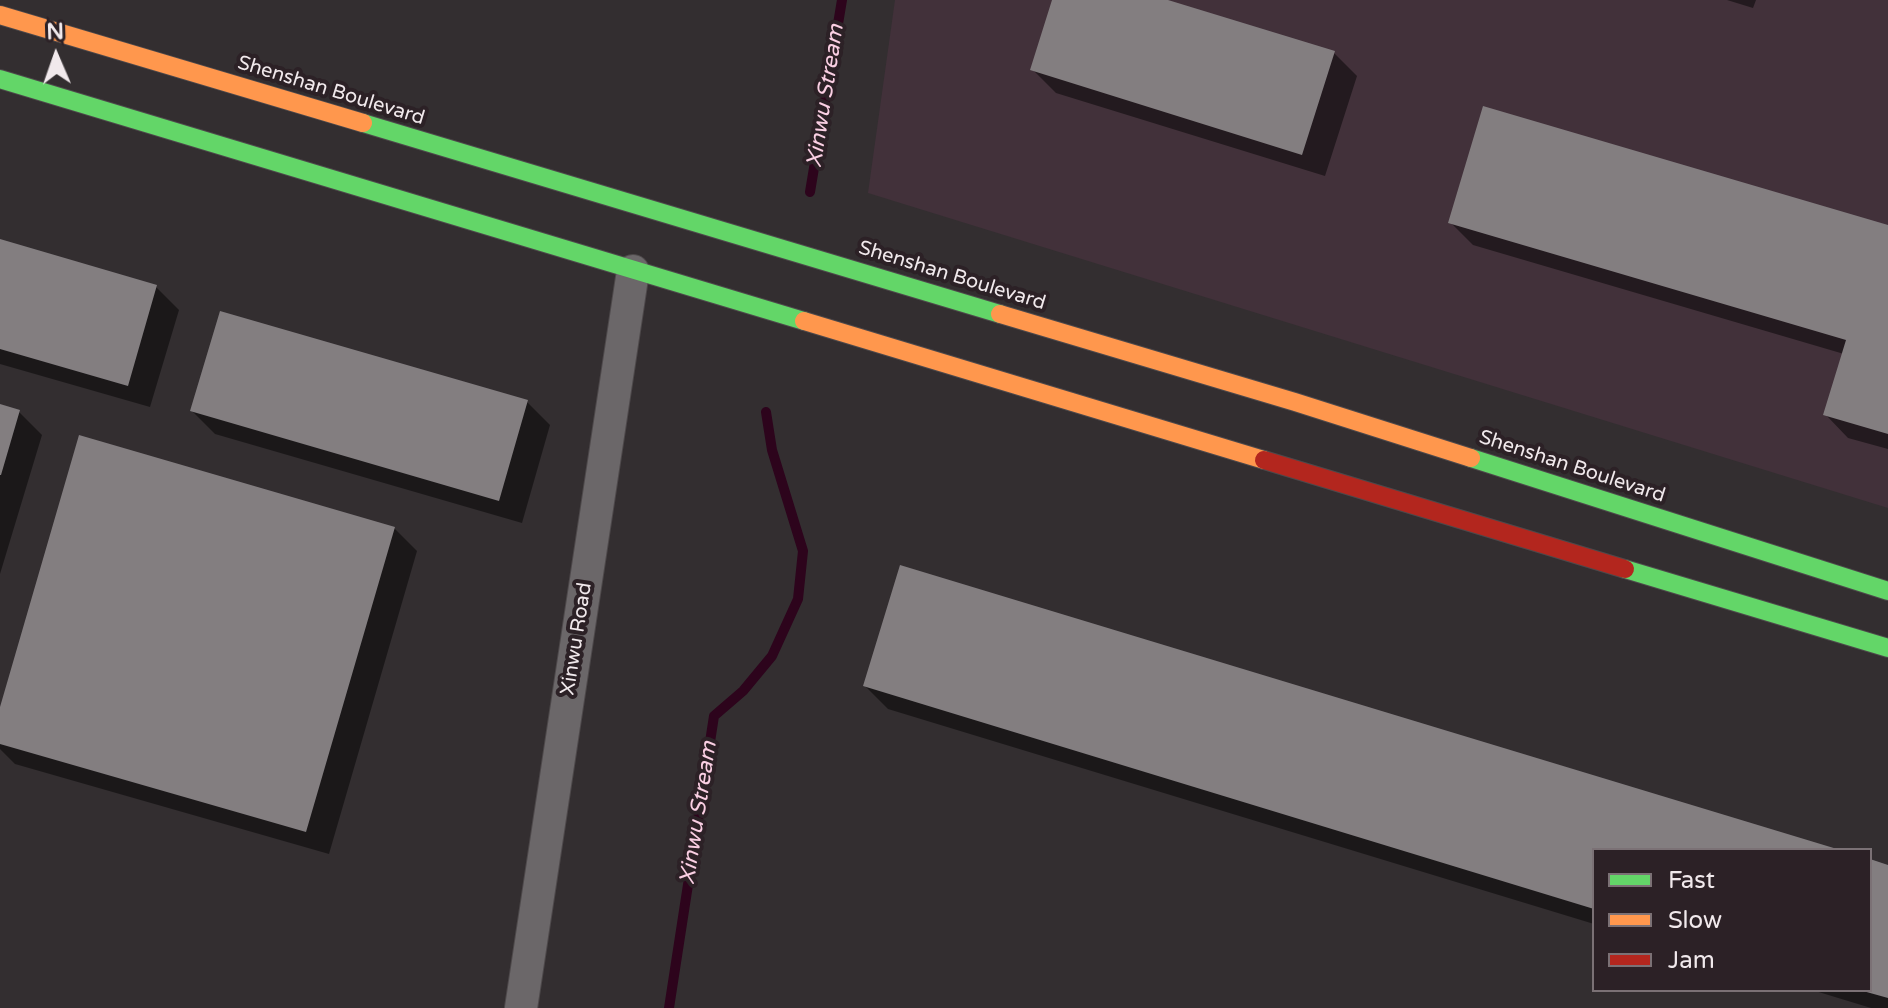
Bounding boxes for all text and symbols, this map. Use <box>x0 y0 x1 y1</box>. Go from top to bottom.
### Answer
north arrow <box>16 16 96 96</box>
text: N <box>46 19 64 45</box>
water label: Xinwu Stream <box>802 23 850 169</box>
street label: Shenshan Boulevard <box>235 51 427 131</box>
street label: Shenshan Boulevard <box>856 236 1048 316</box>
street label: Shenshan Boulevard <box>1476 426 1668 508</box>
street label: Xinwu Road <box>556 581 598 697</box>
water label: Xinwu Stream <box>675 740 723 886</box>
legend <box>1592 848 1872 992</box>
text: Fast <box>1668 866 1715 895</box>
text: Slow <box>1668 906 1722 935</box>
text: Jam <box>1668 946 1715 975</box>

